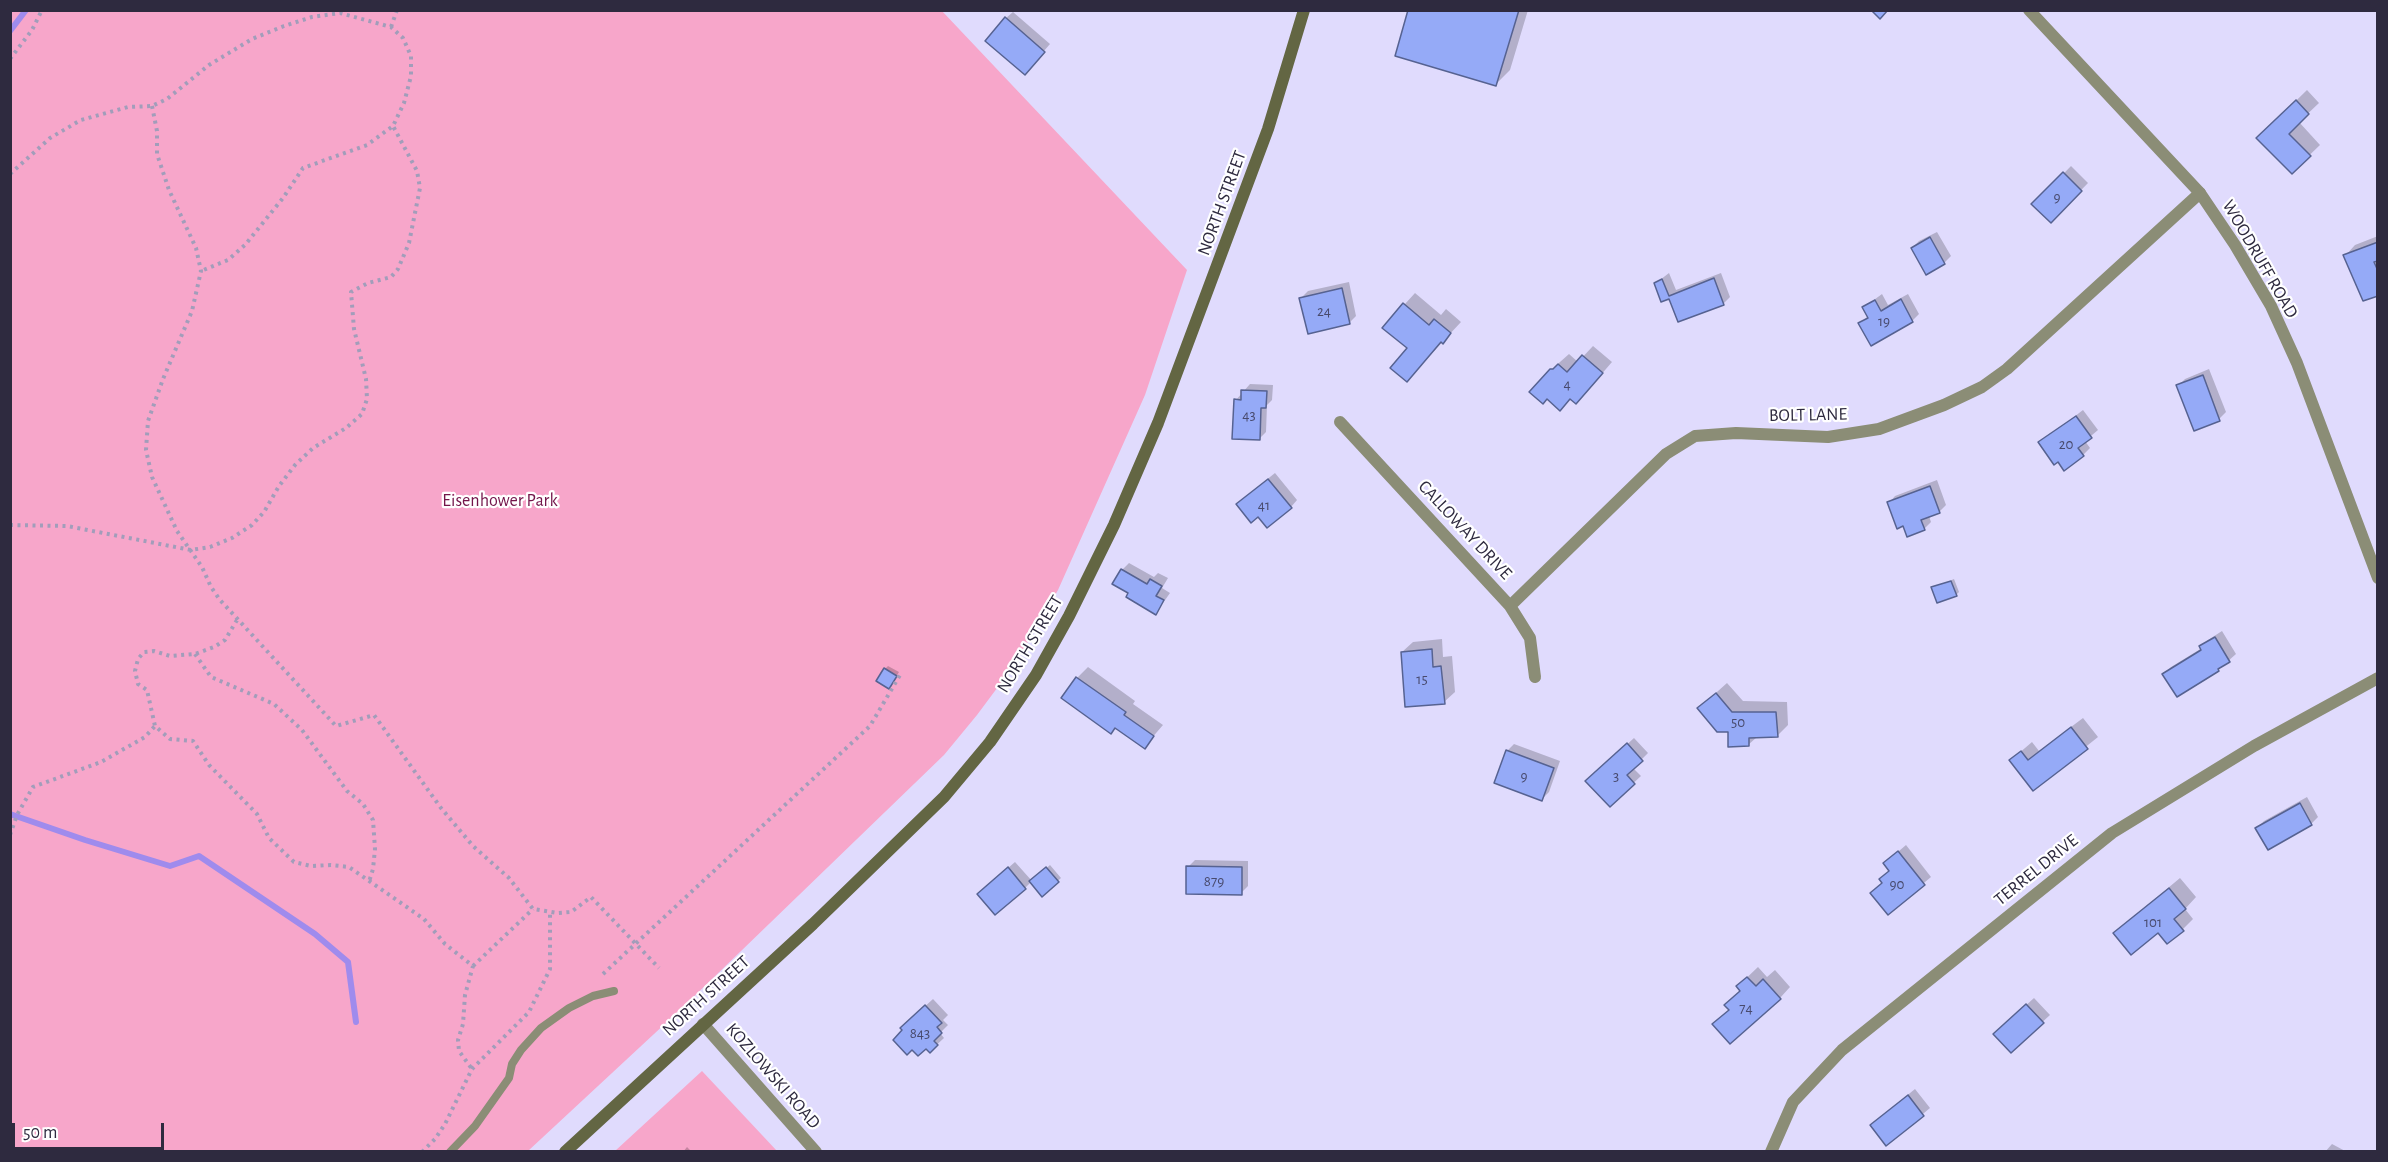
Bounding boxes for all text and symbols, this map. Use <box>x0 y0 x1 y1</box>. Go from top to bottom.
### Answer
street label: NORTH STREET <box>1193 148 1251 258</box>
house number: 9 <box>2053 188 2061 206</box>
street label: WOODRUFF ROAD <box>2217 196 2303 322</box>
house number: 24 <box>1317 302 1331 320</box>
house number: 19 <box>1878 312 1890 330</box>
house number: 4 <box>1563 375 1571 393</box>
street label: BOLT LANE <box>1769 404 1847 426</box>
house number: 43 <box>1242 406 1256 424</box>
house number: 20 <box>2059 435 2073 453</box>
street label: CALLOWAY DRIVE <box>1413 476 1517 584</box>
park label: Eisenhower Park <box>442 490 558 512</box>
house number: 41 <box>1258 496 1270 514</box>
street label: NORTH STREET <box>992 591 1068 697</box>
house number: 15 <box>1416 670 1428 688</box>
house number: 50 <box>1731 713 1745 731</box>
house number: 9 <box>1520 767 1528 785</box>
house number: 3 <box>1613 767 1619 785</box>
street label: TERREL DRIVE <box>1990 830 2082 910</box>
house number: 879 <box>1204 872 1224 890</box>
house number: 90 <box>1890 875 1904 893</box>
house number: 101 <box>2144 913 2162 931</box>
street label: NORTH STREET <box>658 951 754 1041</box>
house number: 74 <box>1739 999 1753 1017</box>
street label: KOZLOWSKI ROAD <box>721 1019 825 1133</box>
house number: 843 <box>910 1024 930 1042</box>
scale bar <box>15 1111 166 1149</box>
text: 50 m <box>23 1124 57 1142</box>

